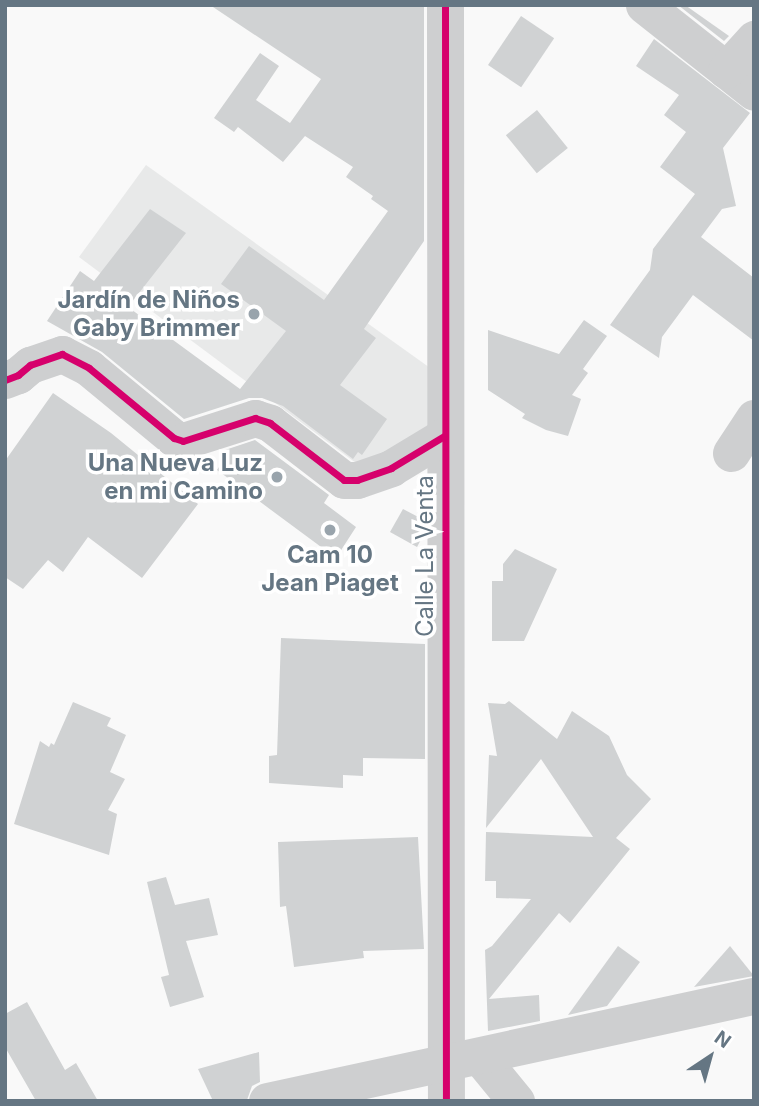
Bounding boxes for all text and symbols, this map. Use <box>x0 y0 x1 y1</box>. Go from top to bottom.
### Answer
place label: Jardín de Niños Gaby Brimmer <box>58 286 240 342</box>
marker: Jardín de Niños Gaby Brimmer <box>246 306 262 322</box>
place label: Una Nueva Luz en mi Camino <box>88 449 263 505</box>
marker: Una Nueva Luz en mi Camino <box>269 469 285 485</box>
street label: Calle La Venta <box>411 475 439 637</box>
marker: Cam 10 Jean Piaget <box>322 522 338 538</box>
place label: Cam 10 Jean Piaget <box>261 541 399 597</box>
north arrow <box>675 1022 745 1092</box>
text: N <box>710 1026 735 1053</box>

